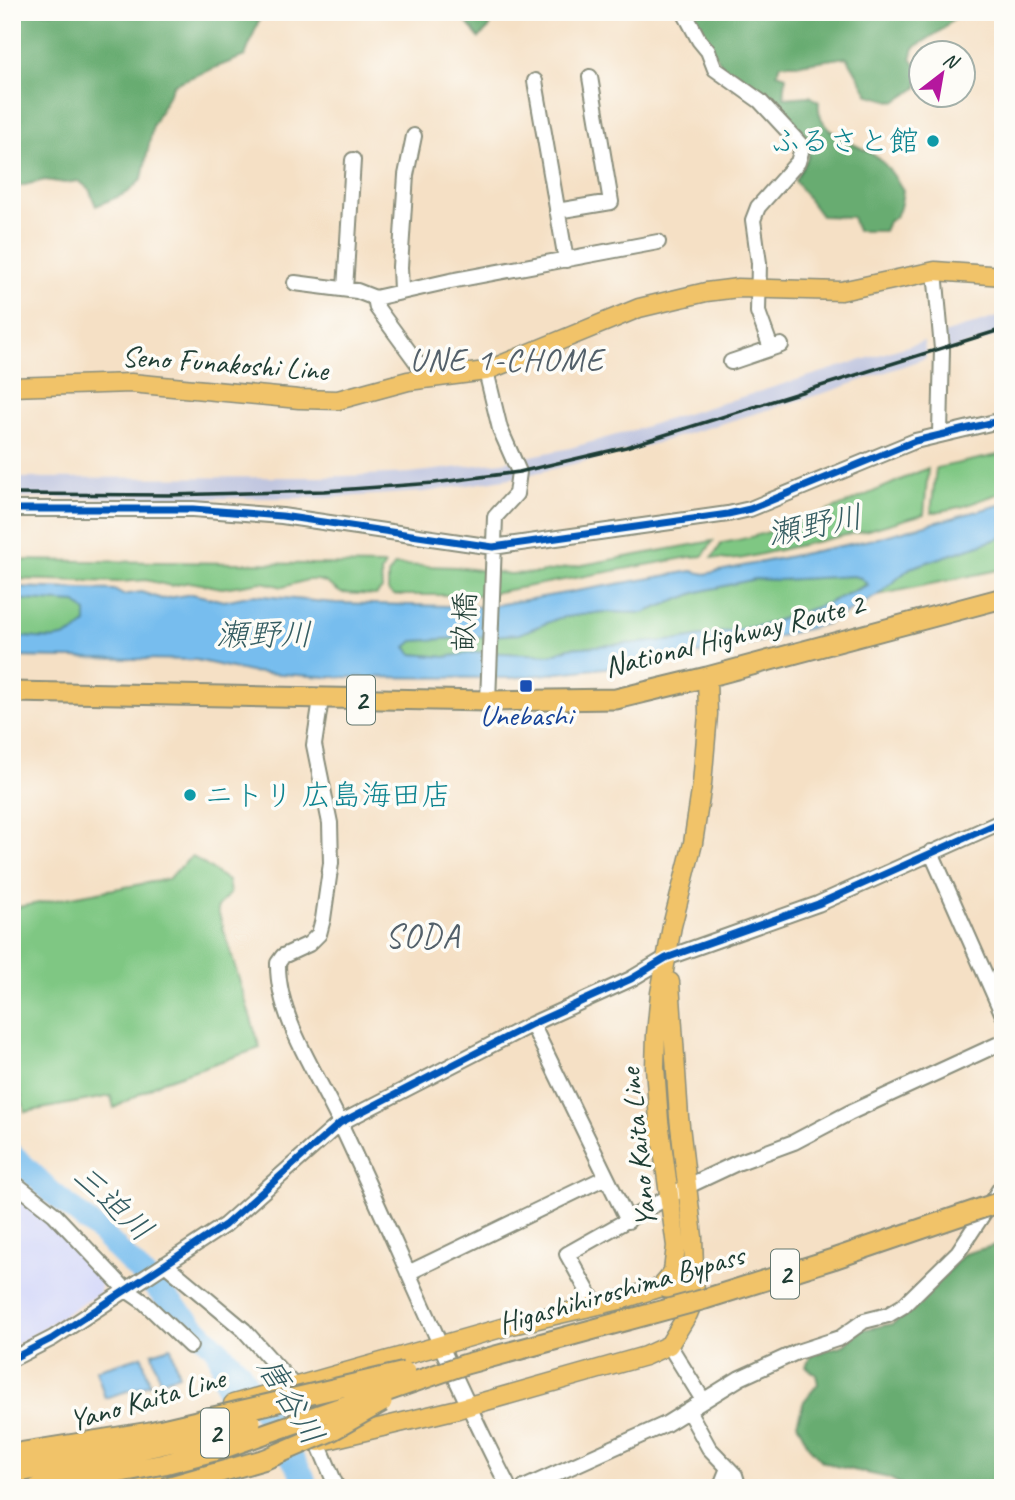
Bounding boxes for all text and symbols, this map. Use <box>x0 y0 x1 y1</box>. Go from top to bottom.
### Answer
north arrow <box>906 38 976 108</box>
text: N <box>939 47 964 75</box>
place label: ふるさと館 <box>770 122 919 160</box>
marker: ふるさと館 <box>925 133 941 149</box>
street label: Seno Funakoshi Line <box>121 337 332 389</box>
district label: UNE 1-CHOME <box>409 339 607 380</box>
water label: 瀬野川 <box>764 496 866 554</box>
street label: National Highway Route 2 <box>600 584 870 686</box>
street label: 畝橋 <box>444 591 484 653</box>
water label: 瀬野川 <box>216 614 312 655</box>
road number: 2 <box>347 676 375 724</box>
marker: Unebashi <box>518 678 534 694</box>
place label: Unebashi <box>480 696 576 734</box>
place label: ニトリ 広島海田店 <box>204 776 451 814</box>
marker: ニトリ 広島海田店 <box>182 787 198 803</box>
district label: SODA <box>385 915 461 957</box>
street label: Yano Kaita Line <box>610 1064 665 1230</box>
water label: 三迫川 <box>64 1155 162 1251</box>
street label: Higashihiroshima Bypass <box>494 1235 751 1342</box>
road number: 2 <box>771 1250 799 1298</box>
water label: 唐谷川 <box>249 1349 333 1453</box>
street label: Yano Kaita Line <box>65 1358 231 1439</box>
road number: 2 <box>201 1408 229 1458</box>

